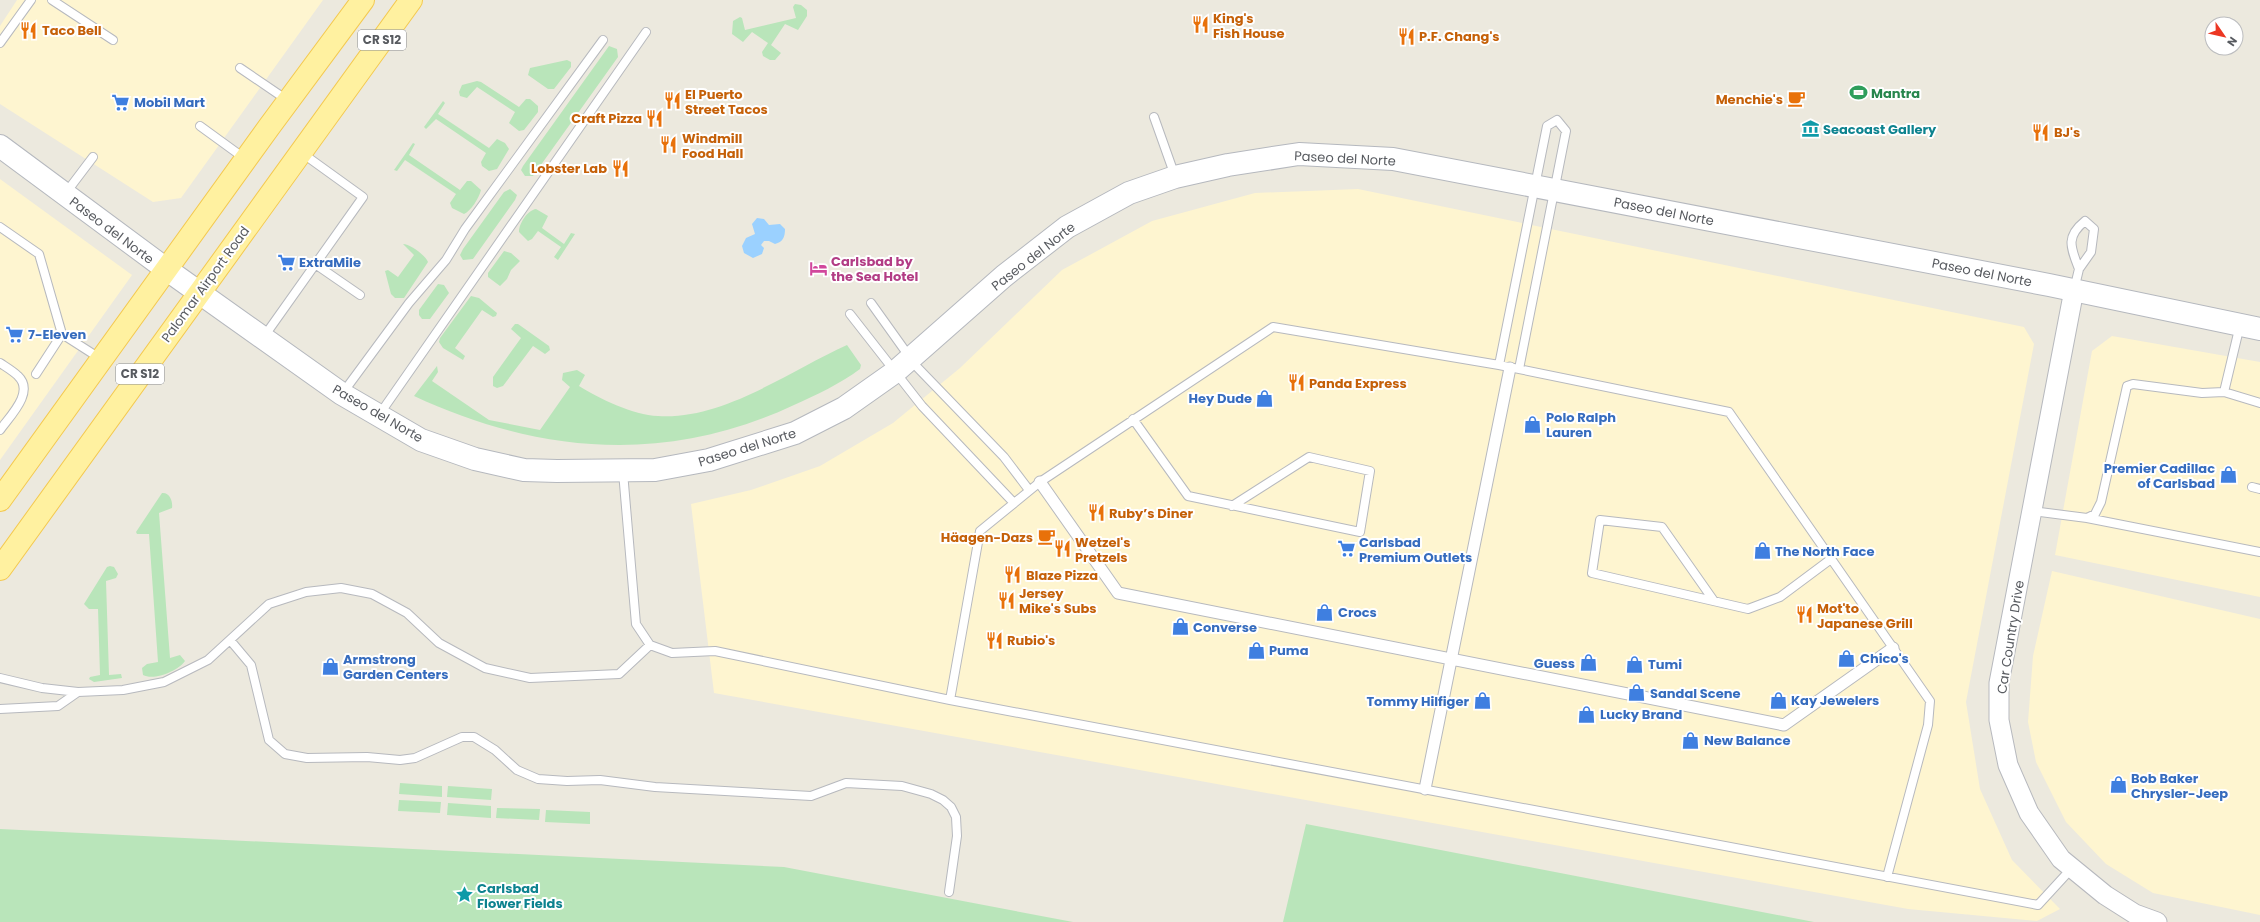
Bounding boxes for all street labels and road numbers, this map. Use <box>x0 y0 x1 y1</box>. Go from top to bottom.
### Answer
road number: CR S12 <box>358 30 406 50</box>
street label: Paseo del Norte <box>1294 146 1396 171</box>
street label: Paseo del Norte <box>65 192 158 269</box>
street label: Paseo del Norte <box>1612 192 1716 231</box>
street label: Paseo del Norte <box>987 218 1079 295</box>
street label: Palomar Airport Road <box>157 222 254 346</box>
street label: Paseo del Norte <box>1930 253 2034 292</box>
road number: CR S12 <box>116 364 164 384</box>
street label: Paseo del Norte <box>329 380 426 447</box>
street label: Paseo del Norte <box>696 424 798 471</box>
street label: Car Country Drive <box>1992 579 2029 695</box>

